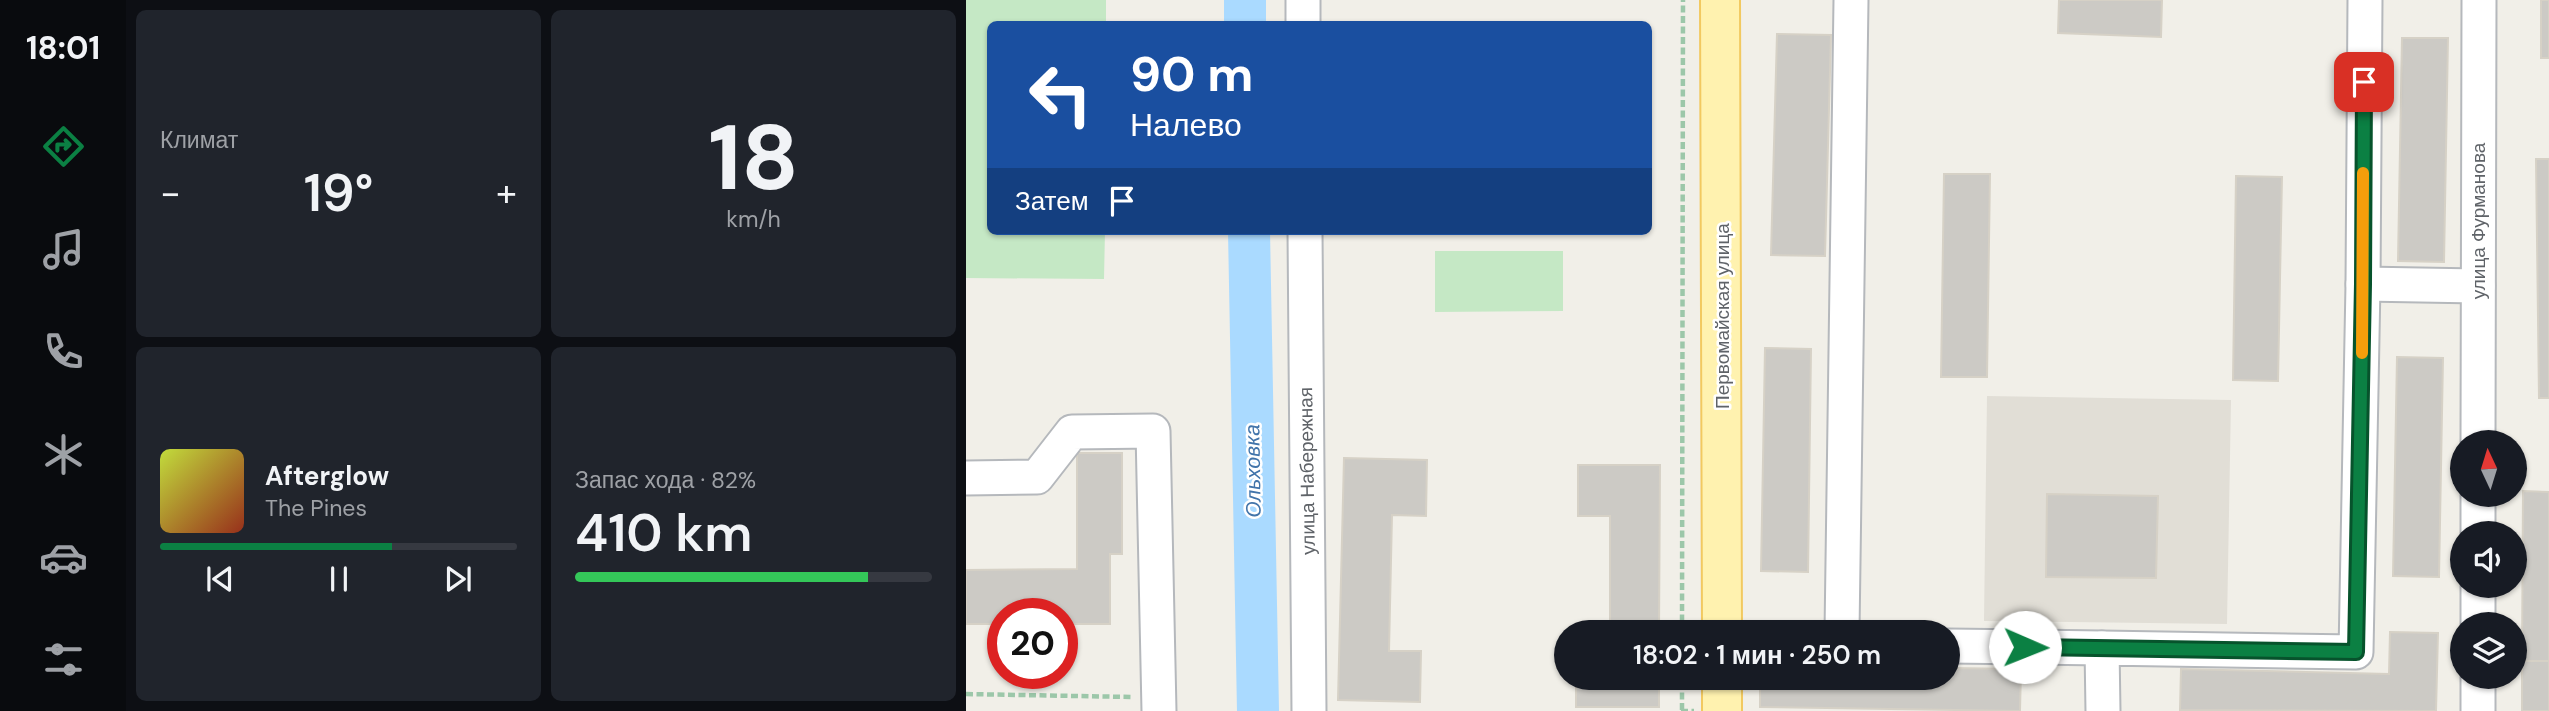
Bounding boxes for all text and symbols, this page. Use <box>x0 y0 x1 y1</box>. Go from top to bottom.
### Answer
text: 18:01 <box>26 27 100 69</box>
text: 90 m <box>1130 42 1253 106</box>
icon: left <box>1015 49 1106 140</box>
pin <box>2334 52 2394 112</box>
icon: arrive <box>2345 63 2383 101</box>
text: 18 <box>708 99 799 217</box>
text: Налево <box>1130 104 1242 146</box>
icon: directions <box>39 122 88 171</box>
text: Климат <box>160 125 238 155</box>
street label: улица Фурманова <box>2466 142 2491 299</box>
text: 19° <box>304 159 373 227</box>
text: − <box>160 168 181 218</box>
text: + <box>496 168 517 218</box>
icon: arrive <box>1103 182 1141 220</box>
text: Затем <box>1015 184 1089 218</box>
text: km/h <box>726 204 781 234</box>
street label: Первомайская улица <box>1710 223 1735 409</box>
icon: music <box>39 225 88 274</box>
icon: phone <box>39 327 88 376</box>
street label: улица Набережная <box>1293 387 1321 555</box>
water label: Ольховка <box>1238 424 1268 518</box>
icon: climate <box>39 430 88 479</box>
north arrow <box>2450 430 2527 508</box>
map controls <box>2450 430 2527 689</box>
text: Afterglow <box>265 459 389 493</box>
text: Запас хода · 82% <box>575 465 756 495</box>
text: The Pines <box>265 493 367 523</box>
text: 410 km <box>575 499 752 567</box>
button: sound <box>2450 521 2527 598</box>
icon: car <box>39 533 88 582</box>
icon: previous <box>201 560 239 598</box>
icon: pause <box>320 560 358 598</box>
icon: next <box>439 560 477 598</box>
speed limit sign: 20 <box>987 598 1078 689</box>
position arrow <box>1988 610 2062 684</box>
button: layers <box>2450 612 2527 689</box>
icon: filters <box>39 635 88 684</box>
text: 18:02 · 1 мин · 250 m <box>1633 638 1881 672</box>

